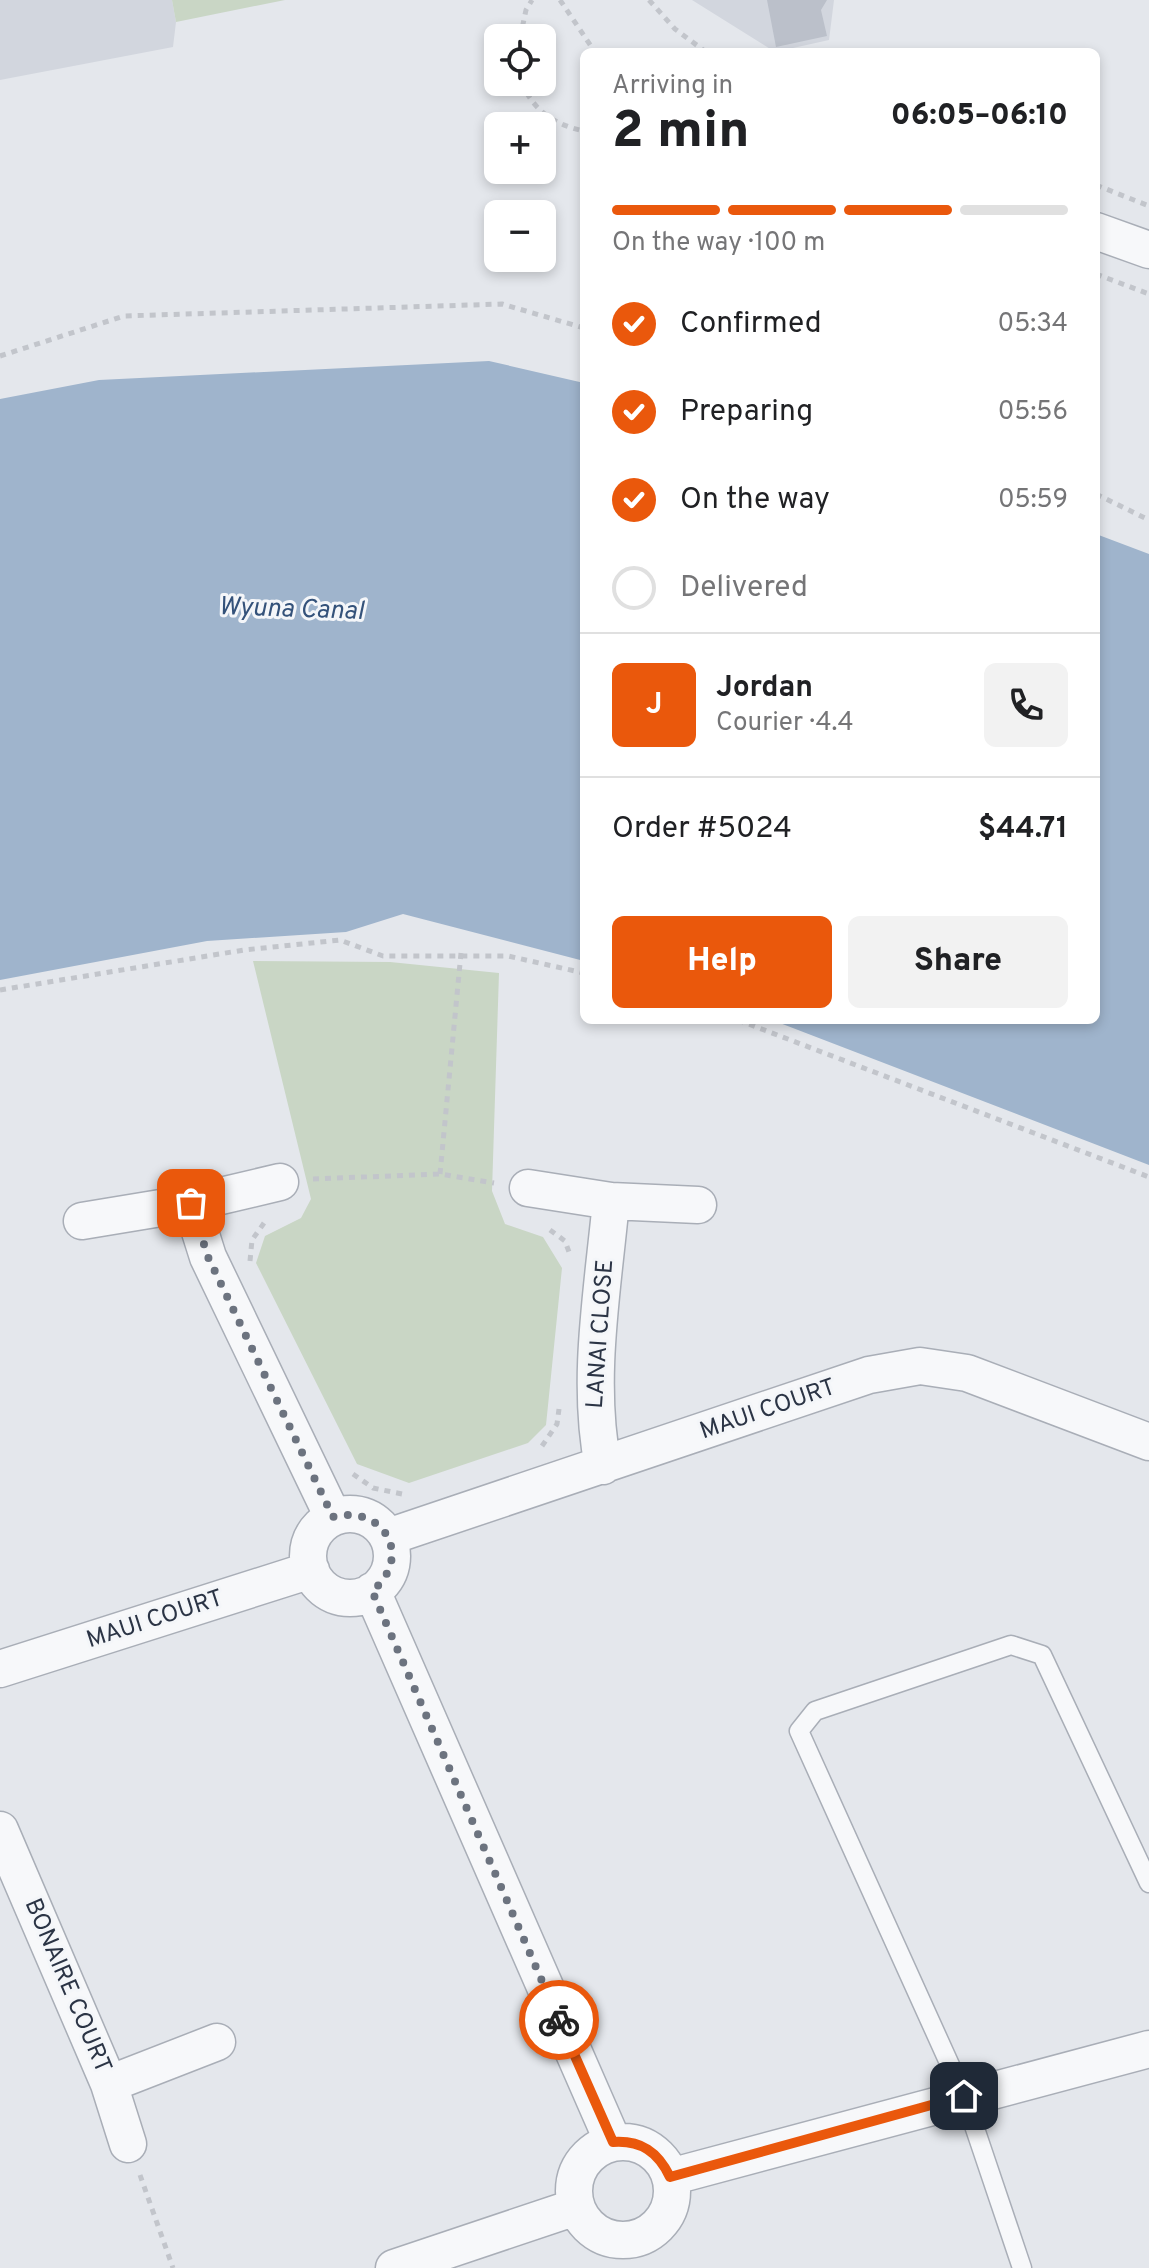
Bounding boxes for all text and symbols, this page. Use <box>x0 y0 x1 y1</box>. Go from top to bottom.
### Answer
map controls <box>484 24 556 272</box>
button: locate <box>484 24 556 96</box>
text: Arriving in <box>612 70 733 103</box>
text: 06:05–06:10 <box>891 98 1068 135</box>
text: 2 min <box>612 100 750 166</box>
button: + <box>484 112 556 184</box>
button: − <box>484 200 556 272</box>
text: On the way · 100 m <box>612 227 825 260</box>
icon: check <box>612 302 656 346</box>
text: Confirmed <box>680 306 822 343</box>
text: 05:34 <box>998 308 1068 341</box>
icon: check <box>612 390 656 434</box>
text: Preparing <box>680 394 813 431</box>
text: 05:56 <box>998 396 1068 429</box>
icon: check <box>612 478 656 522</box>
text: On the way <box>680 482 830 519</box>
text: 05:59 <box>998 484 1068 517</box>
text: Delivered <box>680 570 808 607</box>
water label: Wyuna Canal <box>218 591 366 629</box>
button: phone <box>984 663 1068 747</box>
text: Jordan <box>716 670 813 707</box>
text: J <box>646 687 662 724</box>
text: Courier · 4.4 <box>716 707 854 740</box>
text: Order #5024 <box>612 811 792 848</box>
text: $44.71 <box>978 811 1068 848</box>
button: Help <box>612 916 832 1008</box>
button: Share <box>848 916 1068 1008</box>
pin <box>157 1169 225 1237</box>
icon: bag <box>169 1181 213 1225</box>
street label: LANAI CLOSE <box>581 1258 621 1410</box>
street label: MAUI COURT <box>696 1373 840 1447</box>
street label: MAUI COURT <box>83 1584 227 1656</box>
street label: BONAIRE COURT <box>17 1894 117 2078</box>
courier <box>519 1980 599 2060</box>
icon: bike <box>537 1998 581 2042</box>
pin <box>930 2062 998 2130</box>
icon: home <box>942 2074 986 2118</box>

